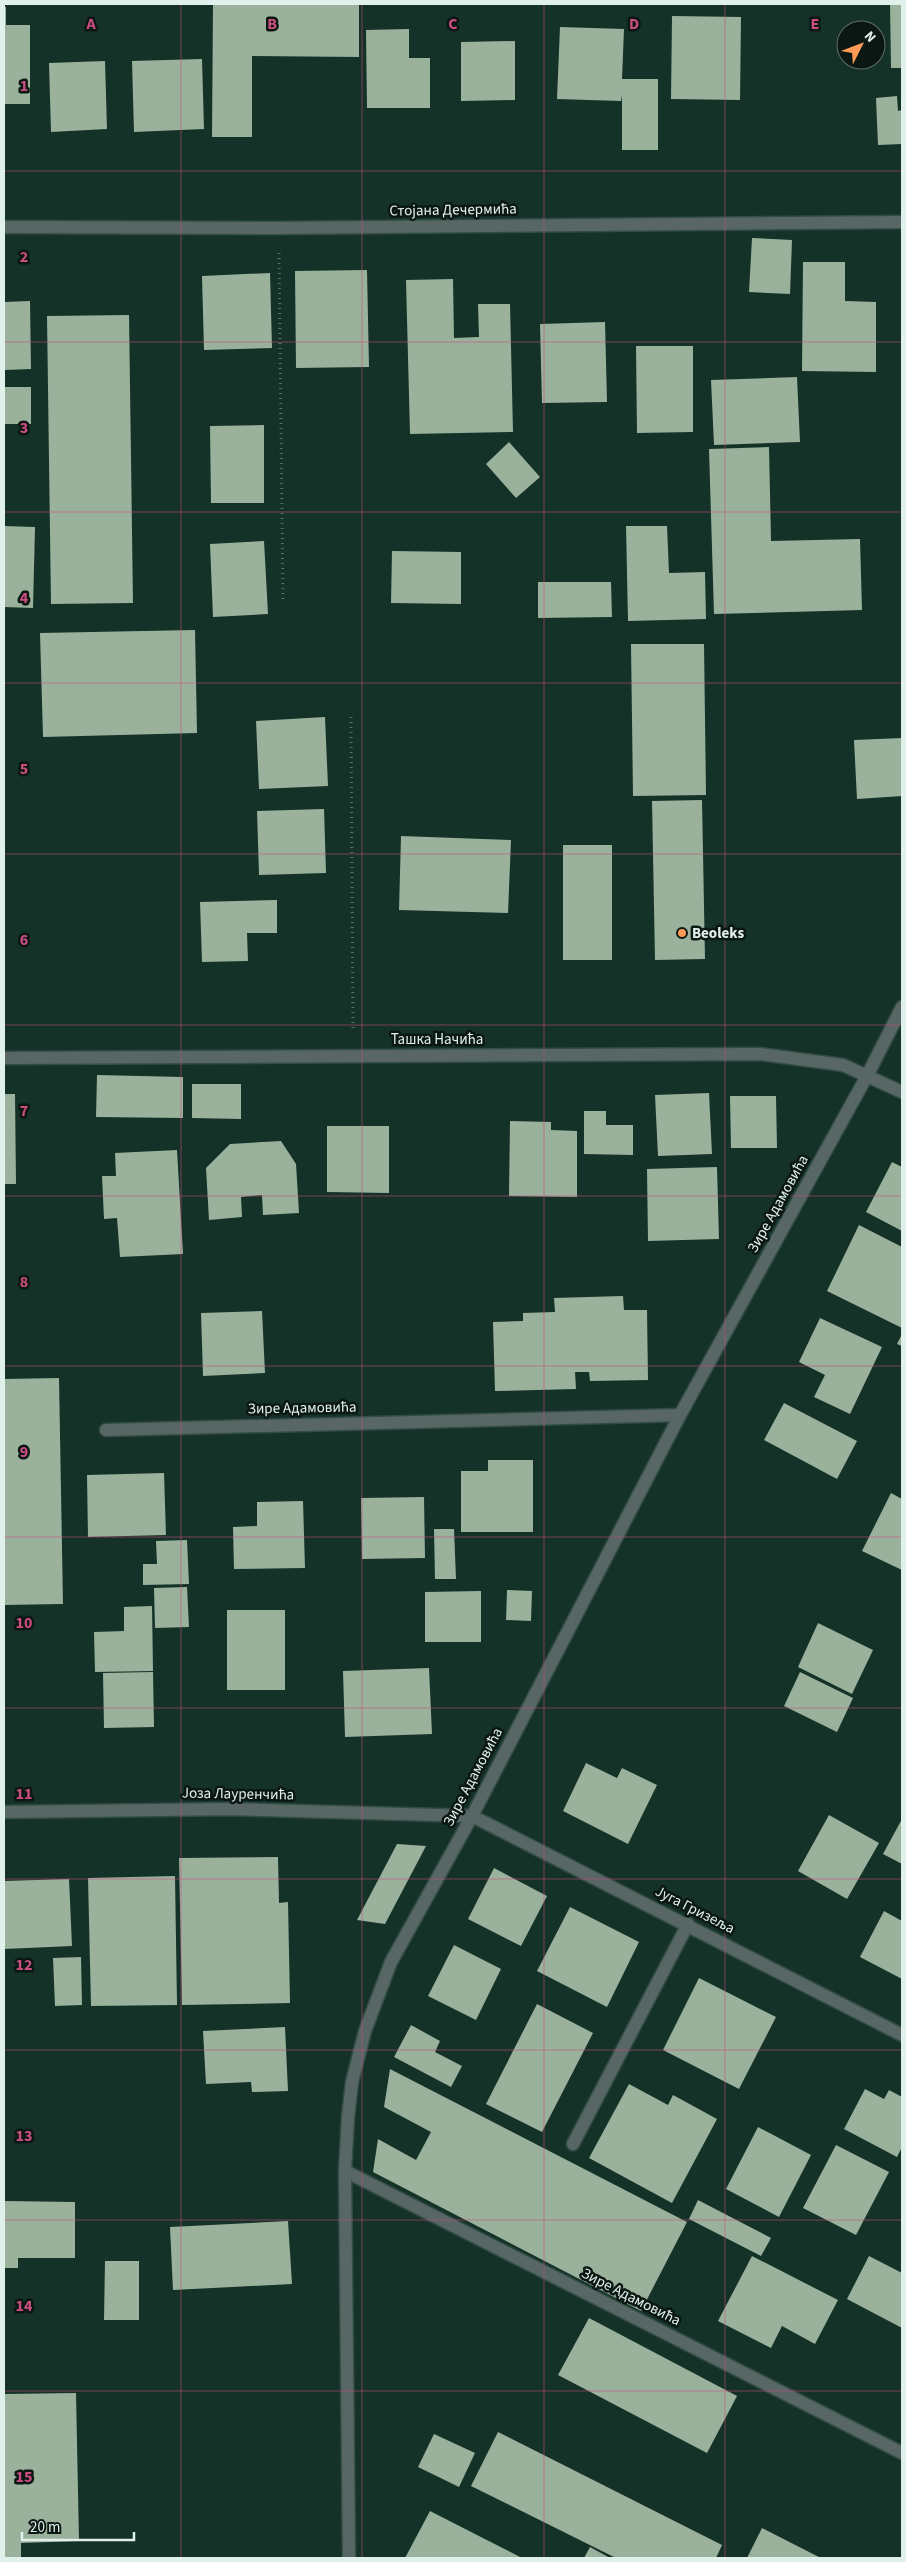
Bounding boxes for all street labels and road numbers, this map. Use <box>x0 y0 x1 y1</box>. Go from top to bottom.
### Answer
street label: Стојана Дечермића <box>389 198 517 222</box>
street label: Ташка Начића <box>391 1029 483 1050</box>
street label: Зире Адамовића <box>742 1151 814 1257</box>
street label: Зире Адамовића <box>247 1397 357 1419</box>
street label: Зире Адамовића <box>438 1724 508 1830</box>
street label: Јоза Лауренчића <box>182 1783 294 1805</box>
street label: Југа Гризеља <box>652 1881 738 1939</box>
street label: Зире Адамовића <box>578 2263 684 2331</box>

